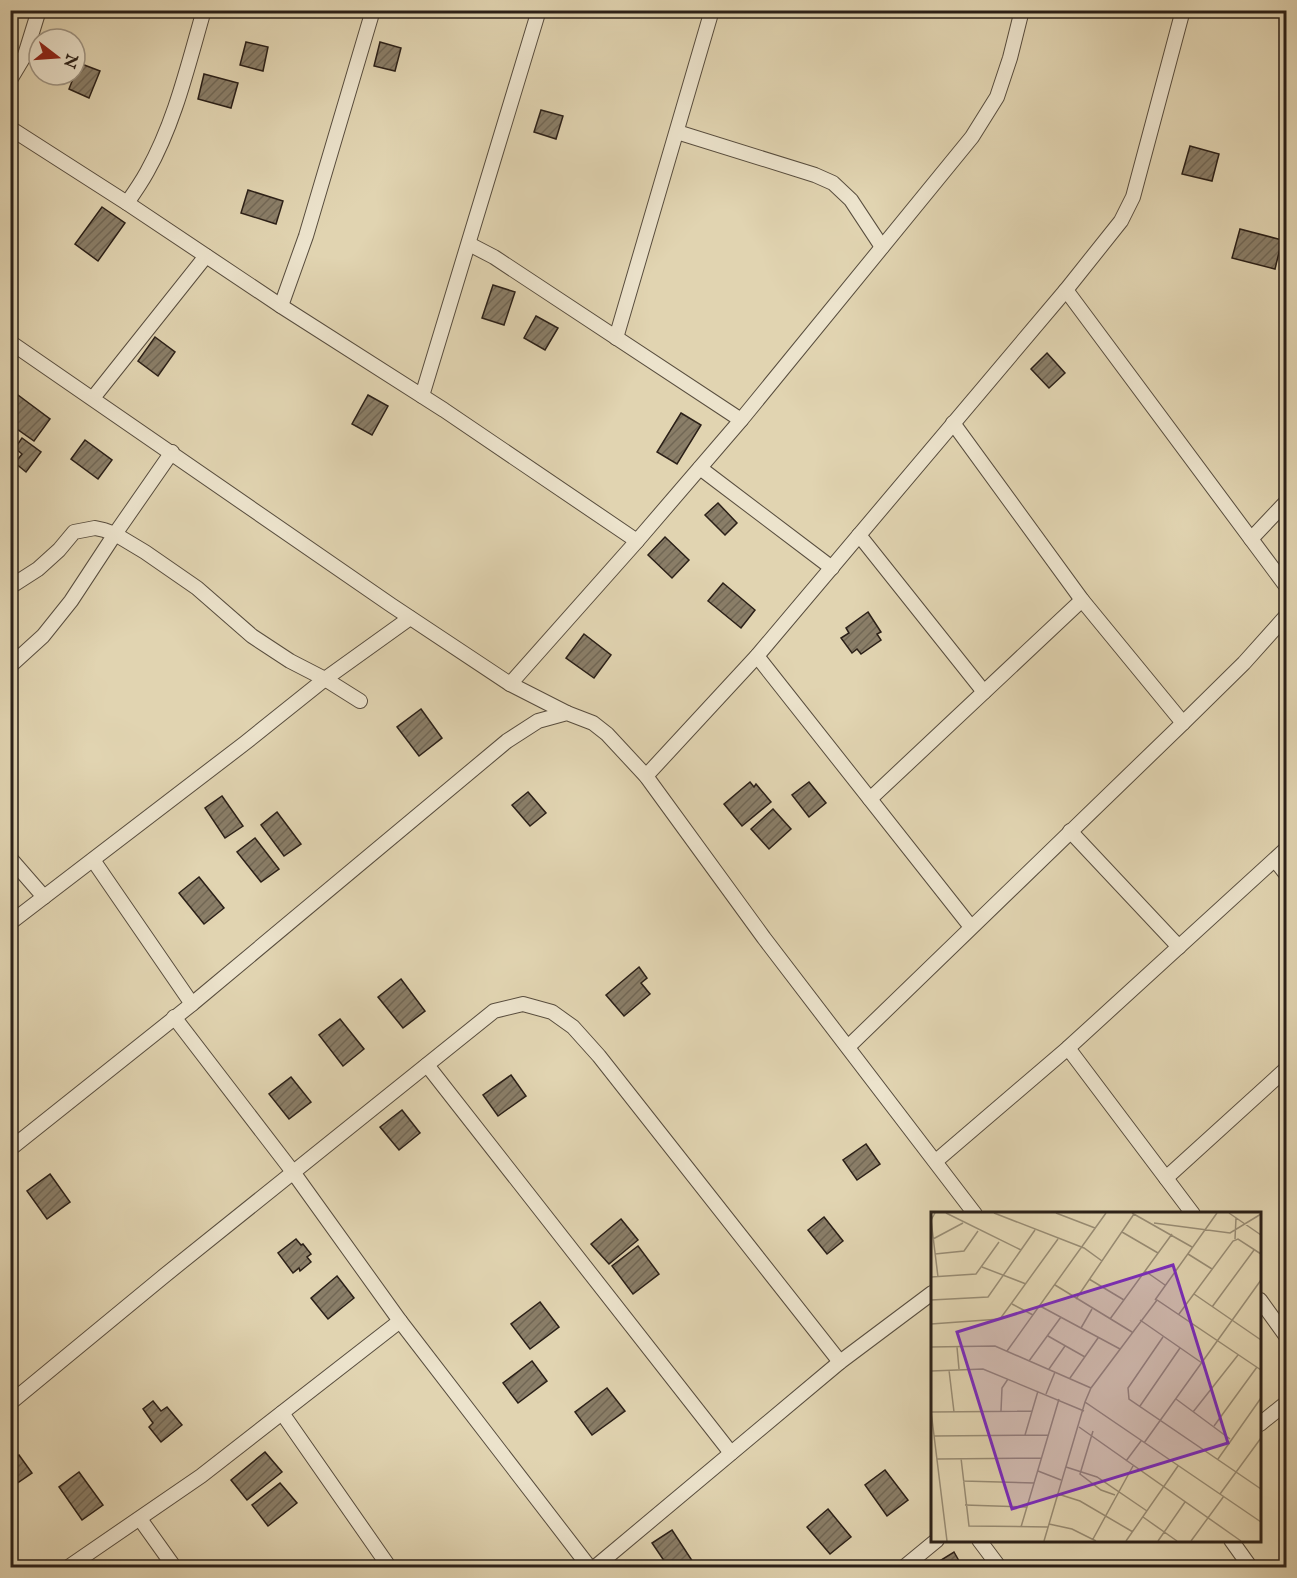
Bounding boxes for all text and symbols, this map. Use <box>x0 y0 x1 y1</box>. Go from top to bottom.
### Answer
north arrow <box>27 27 87 87</box>
text: N <box>58 50 81 70</box>
inset map <box>931 1212 1261 1542</box>

